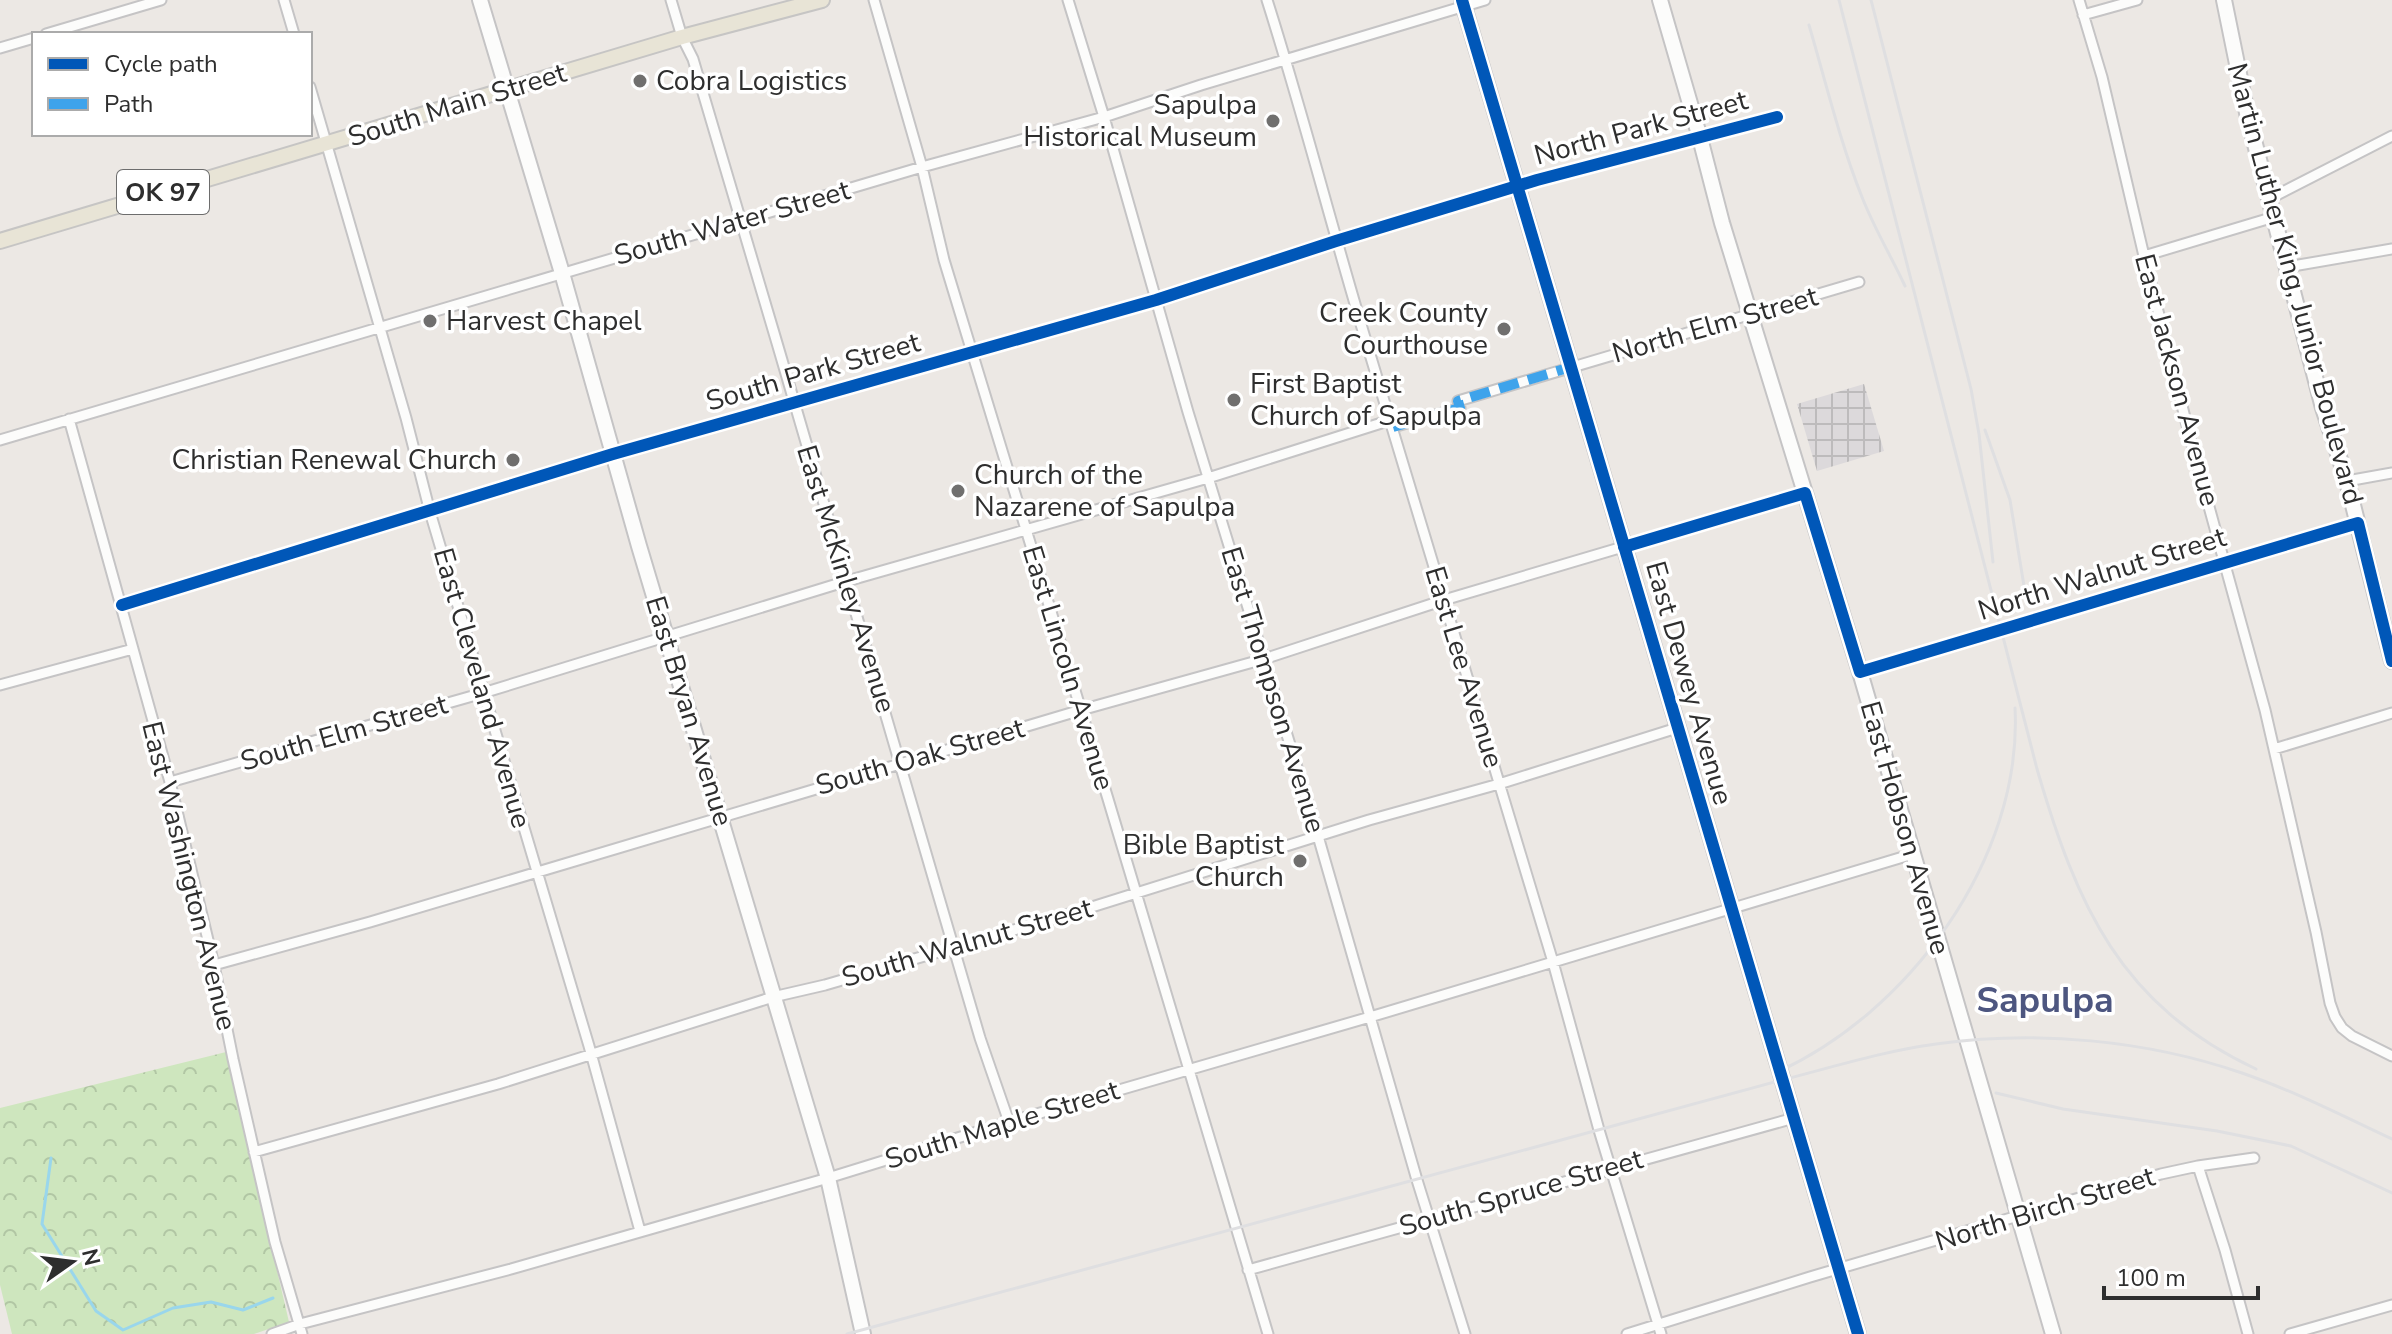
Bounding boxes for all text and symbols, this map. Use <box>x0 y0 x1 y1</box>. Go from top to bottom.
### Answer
legend <box>32 32 312 136</box>
text: Cycle path <box>104 48 218 80</box>
street label: South Main Street <box>343 54 571 156</box>
street label: Martin Luther King, Junior Boulevard <box>2218 59 2372 509</box>
place label: Cobra Logistics <box>656 62 847 100</box>
marker: Cobra Logistics <box>631 72 649 90</box>
street label: North Park Street <box>1530 81 1752 175</box>
place label: Sapulpa Historical Museum <box>1023 86 1257 156</box>
text: Path <box>104 88 153 120</box>
marker: Sapulpa Historical Museum <box>1264 112 1282 130</box>
road number: OK 97 <box>117 170 209 214</box>
street label: South Water Street <box>610 171 855 275</box>
street label: East Jackson Avenue <box>2125 250 2229 510</box>
street label: North Elm Street <box>1608 277 1822 372</box>
place label: Creek County Courthouse <box>1319 294 1489 364</box>
place label: Harvest Chapel <box>446 302 642 340</box>
marker: Harvest Chapel <box>421 312 439 330</box>
marker: Creek County Courthouse <box>1495 320 1513 338</box>
street label: South Park Street <box>702 323 925 421</box>
place label: First Baptist Church of Sapulpa <box>1250 365 1482 435</box>
marker: First Baptist Church of Sapulpa <box>1225 391 1243 409</box>
place label: Christian Renewal Church <box>171 441 497 479</box>
street label: East McKinley Avenue <box>787 441 905 717</box>
marker: Christian Renewal Church <box>504 451 522 469</box>
place label: Church of the Nazarene of Sapulpa <box>974 456 1235 526</box>
marker: Church of the Nazarene of Sapulpa <box>949 482 967 500</box>
street label: North Walnut Street <box>1973 518 2231 630</box>
street label: East Lincoln Avenue <box>1013 541 1123 795</box>
street label: East Thompson Avenue <box>1211 542 1335 838</box>
street label: East Cleveland Avenue <box>424 543 540 833</box>
street label: East Dewey Avenue <box>1636 557 1742 809</box>
street label: East Lee Avenue <box>1415 562 1513 772</box>
street label: East Bryan Avenue <box>636 591 742 831</box>
street label: South Elm Street <box>236 685 452 781</box>
street label: East Hobson Avenue <box>1851 697 1959 959</box>
street label: South Oak Street <box>811 709 1029 805</box>
street label: East Washington Avenue <box>132 718 246 1034</box>
place label: Bible Baptist Church <box>1123 826 1284 896</box>
marker: Bible Baptist Church <box>1291 852 1309 870</box>
street label: South Walnut Street <box>837 889 1097 997</box>
district label: Sapulpa <box>1976 976 2114 1025</box>
street label: South Maple Street <box>880 1071 1124 1179</box>
street label: South Spruce Street <box>1395 1140 1647 1246</box>
street label: North Birch Street <box>1931 1157 2160 1260</box>
north arrow <box>32 1222 112 1302</box>
text: N <box>74 1246 107 1269</box>
scale bar <box>2104 1250 2258 1300</box>
text: 100 m <box>2116 1262 2186 1294</box>

